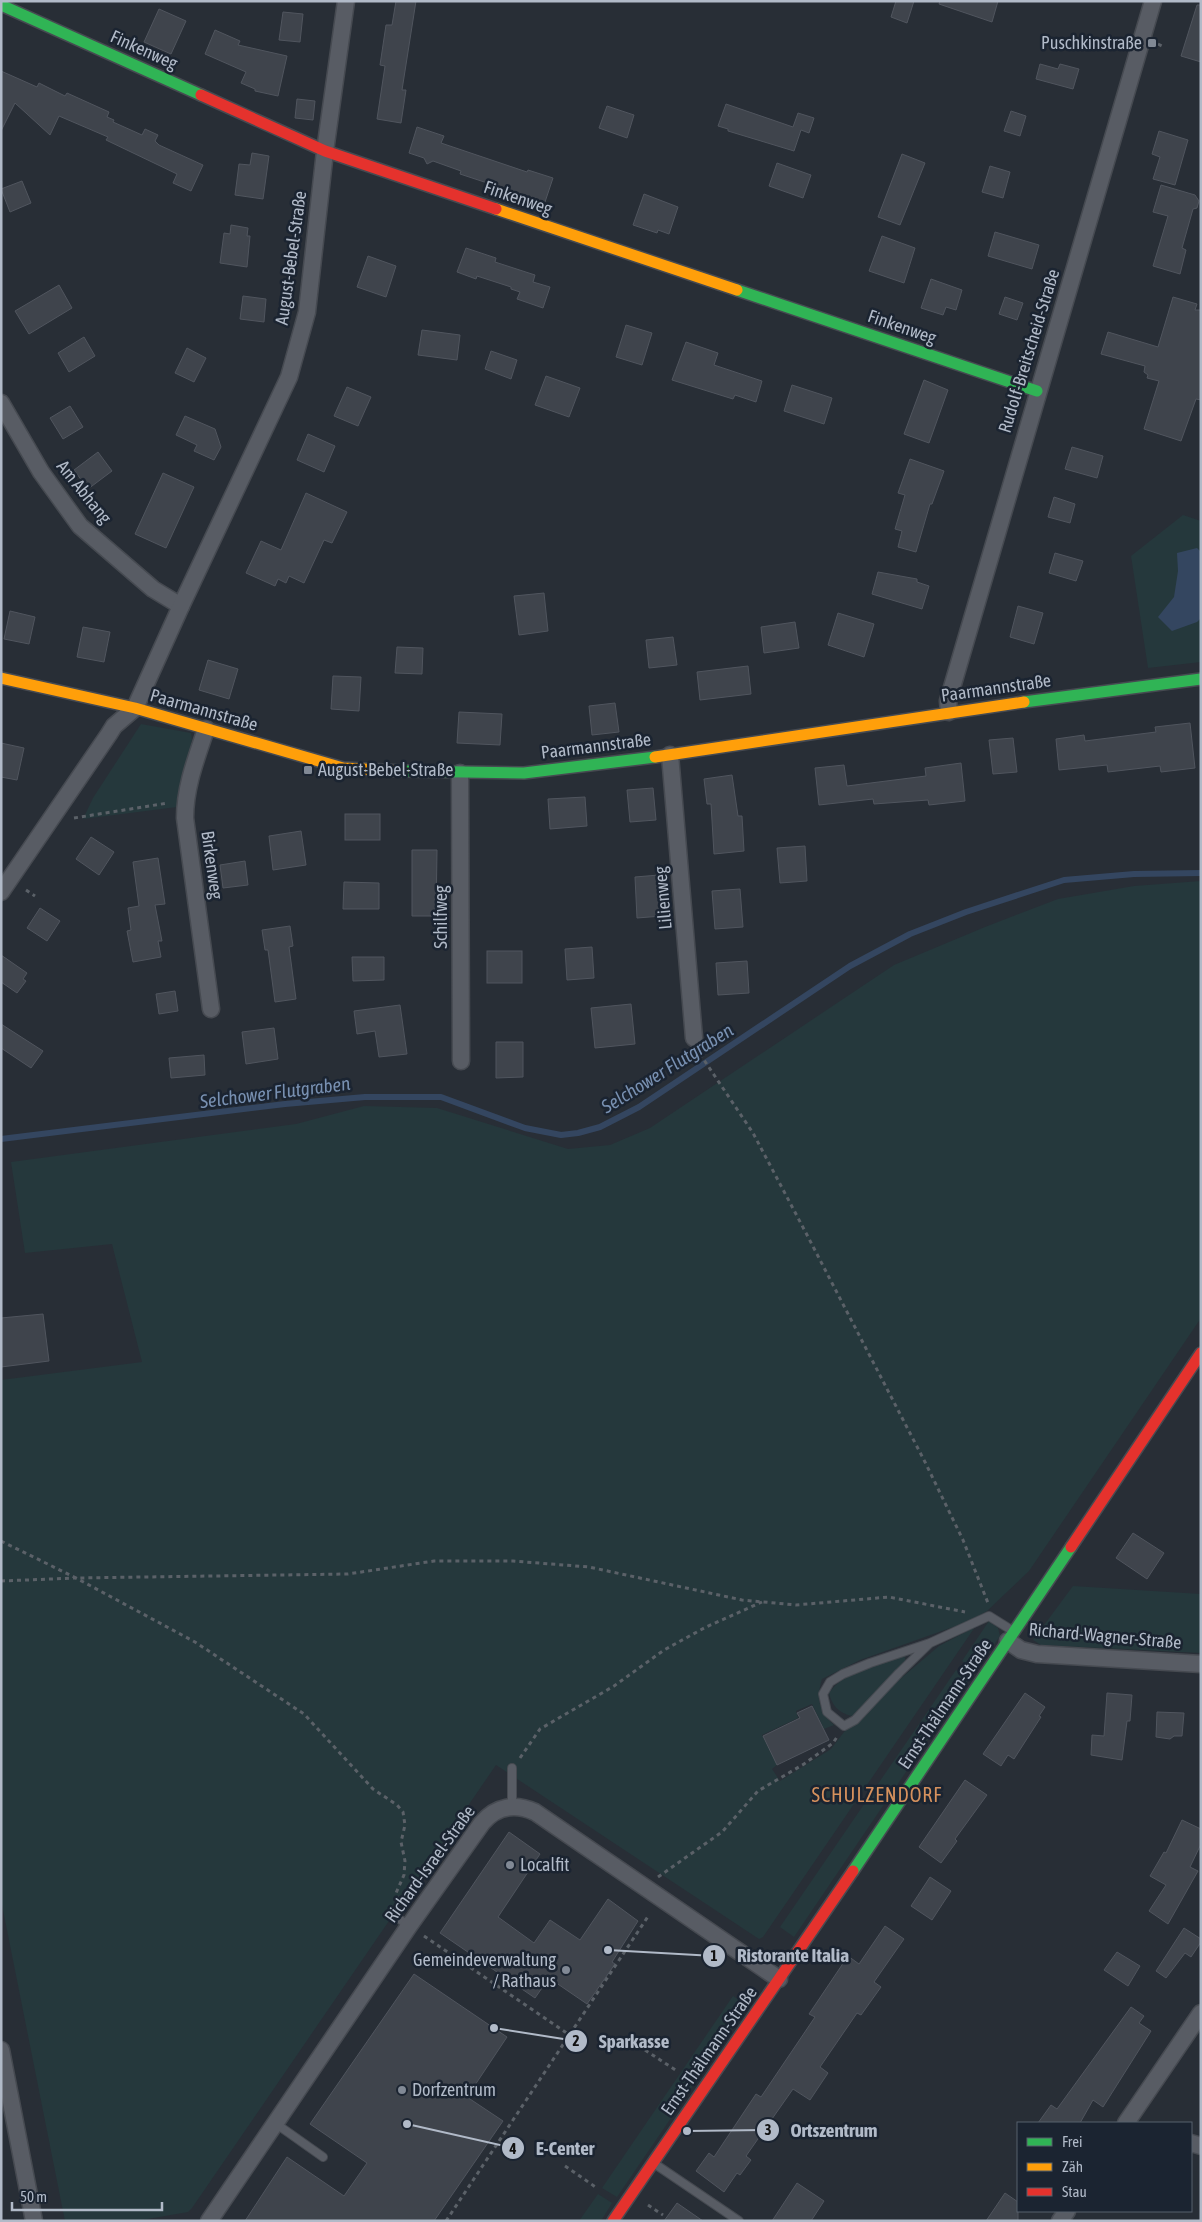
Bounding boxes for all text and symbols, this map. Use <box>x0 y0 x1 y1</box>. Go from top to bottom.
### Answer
street label: Finkenweg <box>107 25 181 74</box>
place label: Puschkinstraße <box>1041 32 1142 53</box>
marker: Puschkinstraße <box>1146 37 1158 49</box>
street label: Finkenweg <box>481 176 555 219</box>
street label: August-Bebel-Straße <box>271 189 310 326</box>
street label: Rudolf-Breitscheid-Straße <box>994 266 1063 435</box>
street label: Finkenweg <box>865 305 939 348</box>
street label: Am Abhang <box>53 456 116 528</box>
street label: Paarmannstraße <box>940 669 1052 706</box>
street label: Paarmannstraße <box>148 684 260 735</box>
street label: Paarmannstraße <box>540 728 652 763</box>
place label: August-Bebel-Straße <box>318 759 453 780</box>
marker: August-Bebel-Straße <box>302 764 314 776</box>
street label: Birkenweg <box>197 829 228 901</box>
street label: Lilienweg <box>649 865 676 931</box>
street label: Schilfweg <box>430 885 451 949</box>
water label: Selchower Flutgraben <box>596 1019 737 1118</box>
water label: Selchower Flutgraben <box>198 1072 351 1112</box>
street label: Richard-Wagner-Straße <box>1028 1618 1182 1653</box>
street label: Ernst-Thälmann-Straße <box>893 1635 996 1773</box>
district label: SCHULZENDORF <box>812 1783 942 1806</box>
street label: Richard-Israel-Straße <box>380 1801 479 1926</box>
place label: Localfit <box>520 1854 570 1875</box>
marker: Localfit <box>504 1859 516 1871</box>
callout: Ristorante Italia <box>702 1939 859 1973</box>
text: Ristorante Italia <box>737 1944 849 1966</box>
text: 1 <box>710 1947 718 1964</box>
place label: Gemeindeverwaltung / Rathaus <box>413 1949 556 1991</box>
marker: Gemeindeverwaltung / Rathaus <box>560 1964 572 1976</box>
street label: Ernst-Thälmann-Straße <box>656 1982 761 2119</box>
callout: Sparkasse <box>564 2024 679 2058</box>
text: Sparkasse <box>599 2030 670 2052</box>
text: 2 <box>572 2032 580 2049</box>
place label: Dorfzentrum <box>412 2079 496 2100</box>
marker: Dorfzentrum <box>396 2084 408 2096</box>
callout: Ortszentrum <box>756 2113 888 2147</box>
text: Ortszentrum <box>790 2119 878 2141</box>
text: 3 <box>764 2121 772 2138</box>
legend <box>1017 2122 1192 2212</box>
callout: E-Center <box>500 2131 604 2165</box>
text: Frei <box>1062 2133 1082 2150</box>
text: E-Center <box>536 2137 595 2159</box>
text: 4 <box>508 2140 517 2157</box>
text: Zäh <box>1062 2158 1083 2175</box>
scale bar <box>12 2180 162 2212</box>
text: Stau <box>1062 2183 1087 2200</box>
text: 50 m <box>20 2188 47 2205</box>

